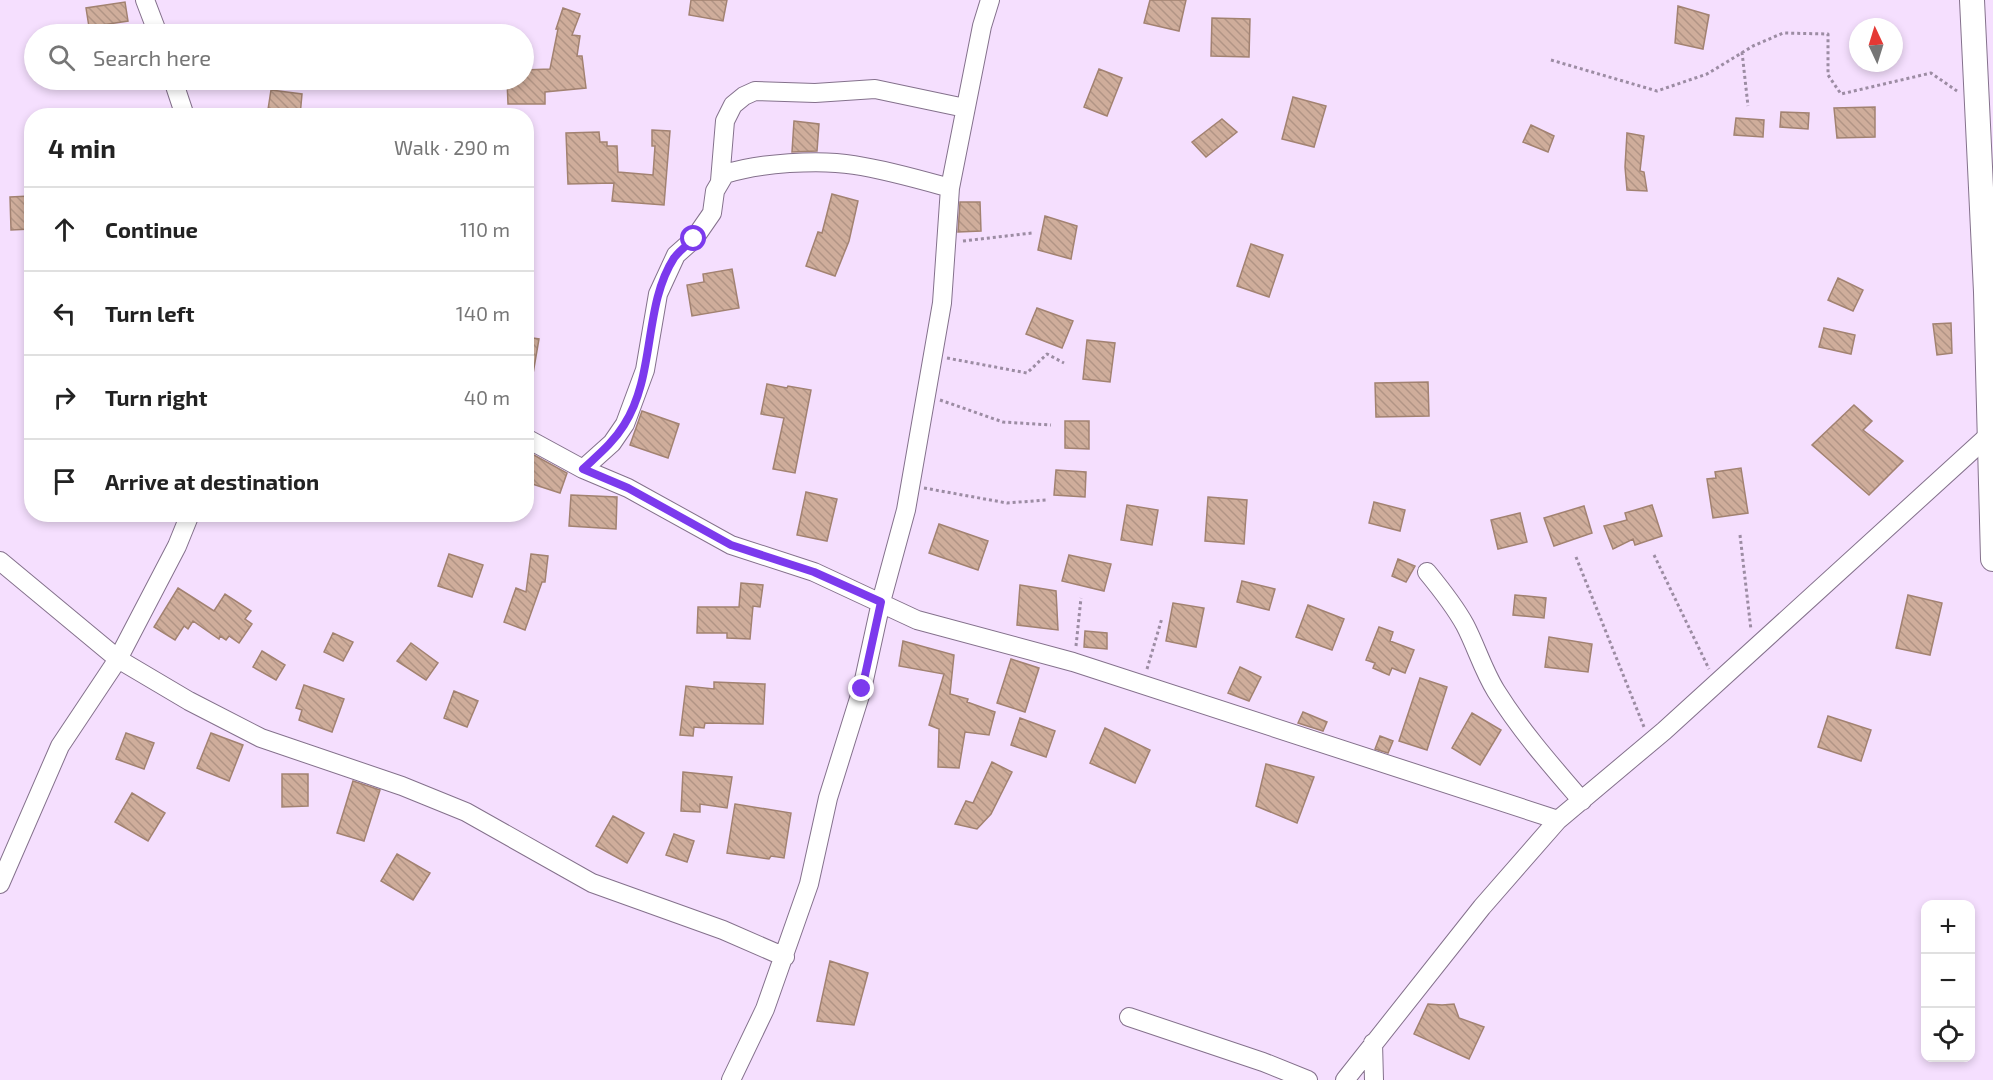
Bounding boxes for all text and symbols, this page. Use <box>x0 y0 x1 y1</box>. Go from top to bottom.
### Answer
north arrow <box>1849 18 1903 72</box>
search box <box>24 24 534 90</box>
icon: search <box>45 41 78 74</box>
text: Search here <box>93 44 211 70</box>
text: 4 min <box>48 132 116 163</box>
text: Walk · 290 m <box>394 135 510 159</box>
icon: ahead <box>48 213 81 246</box>
text: Continue <box>105 216 198 242</box>
text: 110 m <box>460 217 510 241</box>
route start <box>680 225 706 251</box>
icon: left <box>48 297 81 330</box>
text: Turn left <box>105 300 194 326</box>
text: 140 m <box>456 301 510 325</box>
icon: right <box>48 381 81 414</box>
text: Turn right <box>105 384 207 410</box>
text: 40 m <box>464 385 510 409</box>
icon: arrive <box>48 465 81 498</box>
text: Arrive at destination <box>105 468 319 494</box>
route end <box>848 675 874 701</box>
map controls <box>1921 900 1975 1062</box>
button: + <box>1921 900 1975 954</box>
button: − <box>1921 954 1975 1008</box>
button: locate <box>1921 1008 1975 1062</box>

